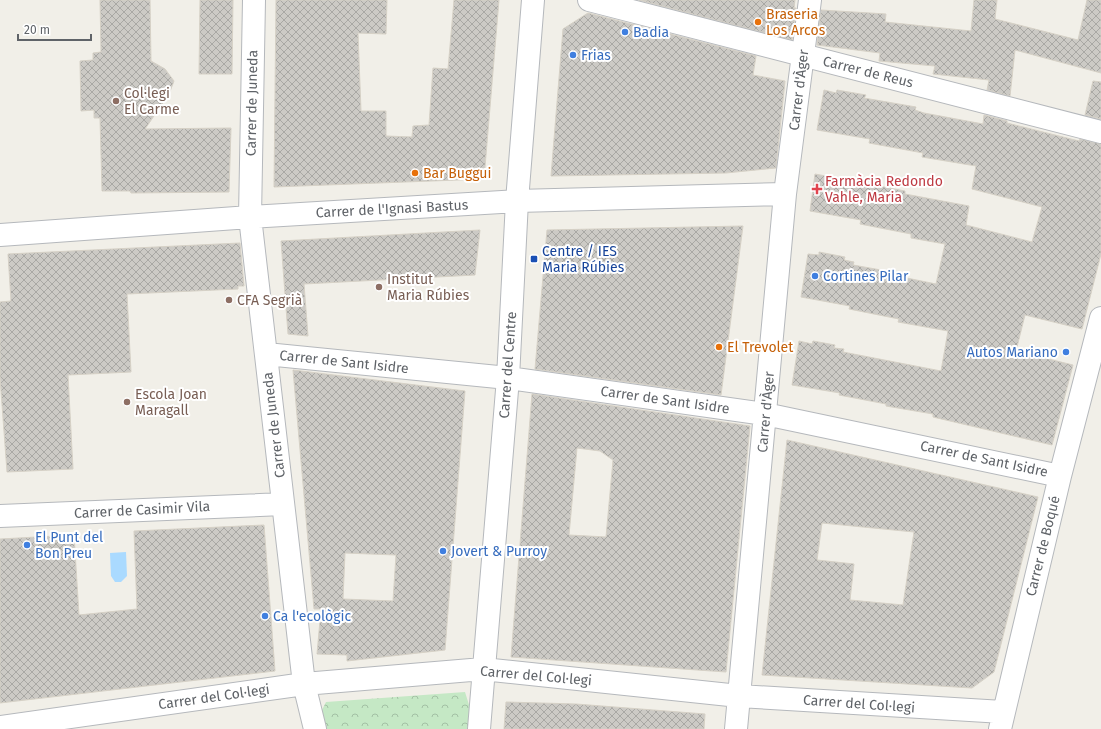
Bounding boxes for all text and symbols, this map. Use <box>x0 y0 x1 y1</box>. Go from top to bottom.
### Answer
place label: Braseria Los Arcos <box>766 6 826 39</box>
scale bar <box>18 16 91 42</box>
marker: Braseria Los Arcos <box>753 17 763 27</box>
text: 20 m <box>24 23 50 37</box>
place label: Badia <box>633 24 669 41</box>
marker: Badia <box>620 27 630 37</box>
place label: Frias <box>581 47 611 64</box>
street label: Carrer d'Àger <box>785 48 812 132</box>
street label: Carrer de Juneda <box>243 50 261 156</box>
marker: Frias <box>568 50 578 60</box>
street label: Carrer de Reus <box>821 53 915 92</box>
place label: Col·legi El Carme <box>124 85 180 118</box>
marker: Col·legi El Carme <box>111 96 121 106</box>
place label: Bar Buggui <box>423 165 491 182</box>
marker: Bar Buggui <box>410 168 420 178</box>
place label: Farmàcia Redondo Vahle, Maria <box>825 173 943 206</box>
marker: Farmàcia Redondo Vahle, Maria <box>812 184 822 194</box>
street label: Carrer de l'Ignasi Bastus <box>315 196 469 221</box>
place label: Centre / IES Maria Rúbies <box>542 243 625 276</box>
marker: Centre / IES Maria Rúbies <box>529 254 539 264</box>
place label: Cortines Pilar <box>823 268 909 285</box>
place label: Institut Maria Rúbies <box>387 271 470 304</box>
marker: Cortines Pilar <box>810 271 820 281</box>
marker: Institut Maria Rúbies <box>374 282 384 292</box>
place label: CFA Segrià <box>237 292 302 309</box>
marker: CFA Segrià <box>224 295 234 305</box>
street label: Carrer del Centre <box>496 311 520 419</box>
place label: El Trevolet <box>727 339 794 356</box>
marker: El Trevolet <box>714 342 724 352</box>
place label: Autos Mariano <box>967 344 1058 361</box>
street label: Carrer de Sant Isidre <box>278 347 410 377</box>
marker: Autos Mariano <box>1061 347 1071 357</box>
street label: Carrer d'Àger <box>753 370 778 453</box>
street label: Carrer de Juneda <box>259 371 289 479</box>
street label: Carrer de Sant Isidre <box>599 383 731 417</box>
place label: Escola Joan Maragall <box>135 386 207 419</box>
marker: Escola Joan Maragall <box>122 397 132 407</box>
street label: Carrer de Sant Isidre <box>919 437 1049 481</box>
street label: Carrer de Boqué <box>1022 494 1064 598</box>
street label: Carrer de Casimir Vila <box>74 498 210 522</box>
place label: El Punt del Bon Preu <box>35 529 103 562</box>
marker: El Punt del Bon Preu <box>22 540 32 550</box>
place label: Jovert & Purroy <box>451 543 547 560</box>
marker: Jovert & Purroy <box>438 546 448 556</box>
place label: Ca l'ecològic <box>273 608 351 625</box>
marker: Ca l'ecològic <box>260 611 270 621</box>
street label: Carrer del Col·legi <box>479 663 593 689</box>
street label: Carrer del Col·legi <box>157 681 271 713</box>
street label: Carrer del Col·legi <box>802 692 916 716</box>

